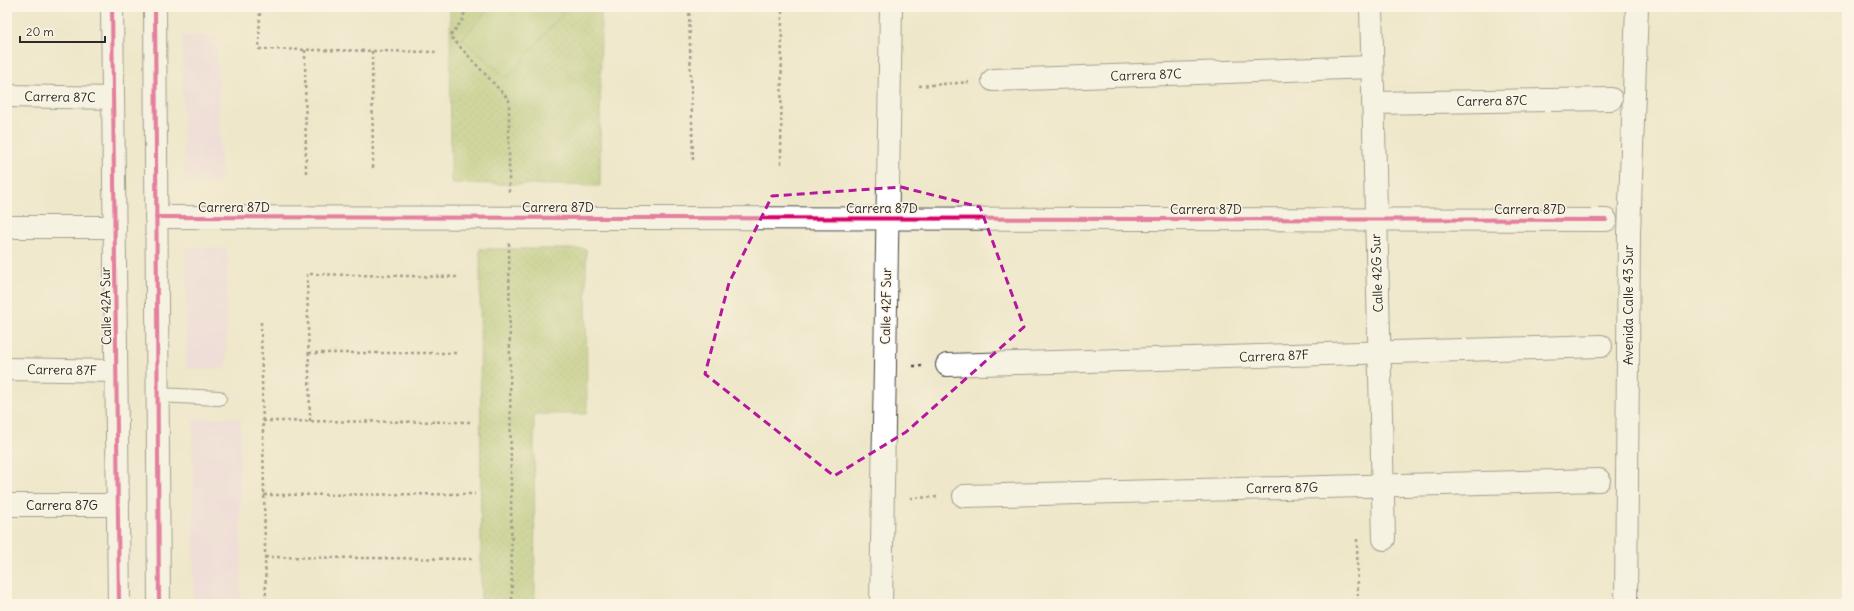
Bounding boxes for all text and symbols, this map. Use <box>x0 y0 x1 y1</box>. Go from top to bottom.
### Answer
scale bar <box>20 18 105 44</box>
text: 20 m <box>26 24 54 39</box>
street label: Carrera 87C <box>1110 65 1182 85</box>
street label: Carrera 87C <box>24 88 96 106</box>
street label: Carrera 87C <box>1456 92 1528 110</box>
street label: Carrera 87D <box>198 199 270 216</box>
street label: Carrera 87D <box>522 199 594 216</box>
street label: Carrera 87D <box>846 200 918 217</box>
street label: Carrera 87D <box>1170 201 1242 218</box>
street label: Carrera 87D <box>1494 201 1566 218</box>
street label: Calle 42G Sur <box>1367 233 1387 313</box>
street label: Avenida Calle 43 Sur <box>1620 244 1637 365</box>
street label: Calle 42A Sur <box>97 266 115 345</box>
street label: Calle 42F Sur <box>877 267 895 345</box>
street label: Carrera 87F <box>1239 346 1310 366</box>
street label: Carrera 87F <box>27 361 98 379</box>
street label: Carrera 87G <box>1246 479 1318 497</box>
street label: Carrera 87G <box>26 497 98 514</box>

